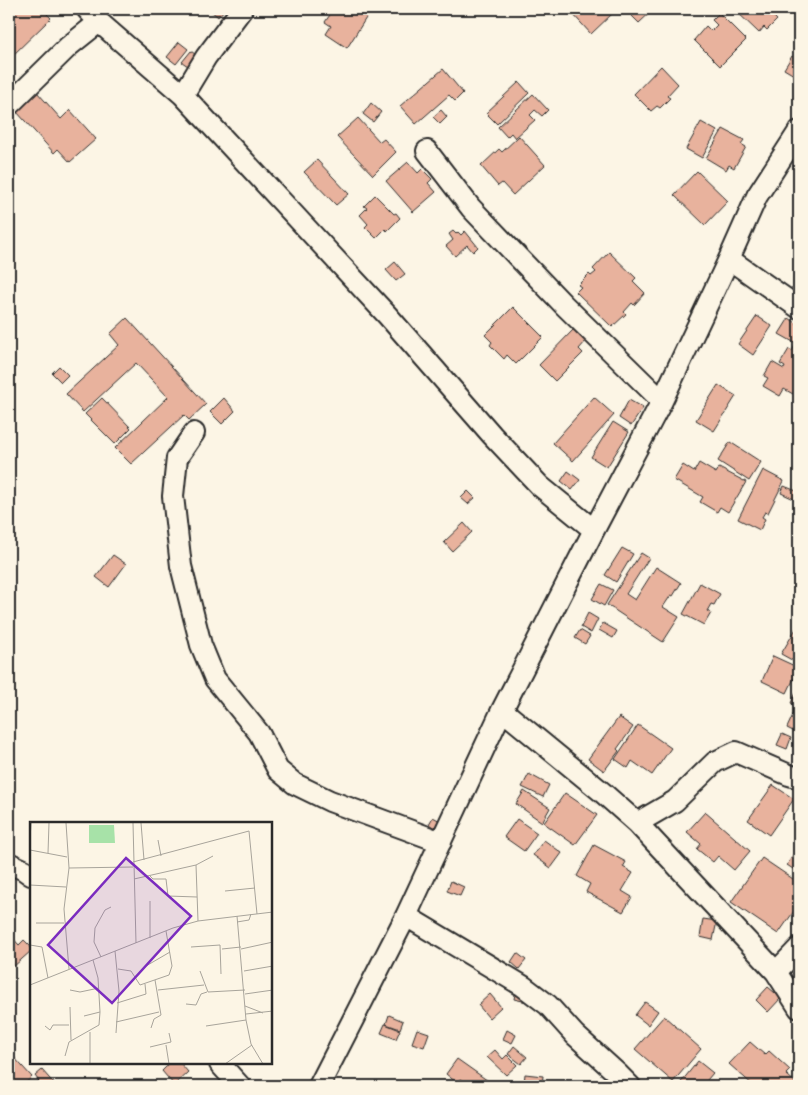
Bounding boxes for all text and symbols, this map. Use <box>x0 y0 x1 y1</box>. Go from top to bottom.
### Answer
inset map <box>30 822 272 1065</box>

